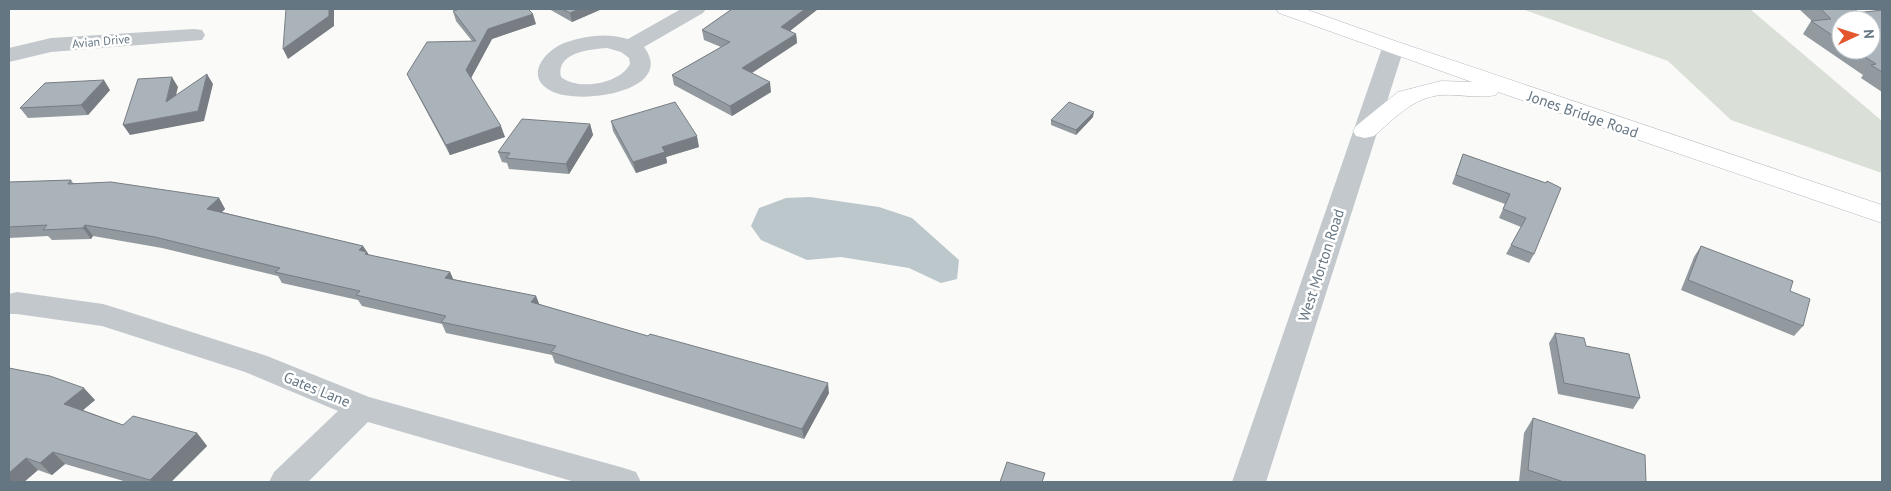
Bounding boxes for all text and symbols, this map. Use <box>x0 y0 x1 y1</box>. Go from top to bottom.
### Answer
north arrow <box>1831 10 1881 60</box>
text: N <box>1860 29 1878 39</box>
street label: Avian Drive <box>71 31 131 51</box>
street label: Jones Bridge Road <box>1524 86 1641 142</box>
street label: West Morton Road <box>1294 206 1348 324</box>
street label: Gates Lane <box>281 367 353 411</box>

